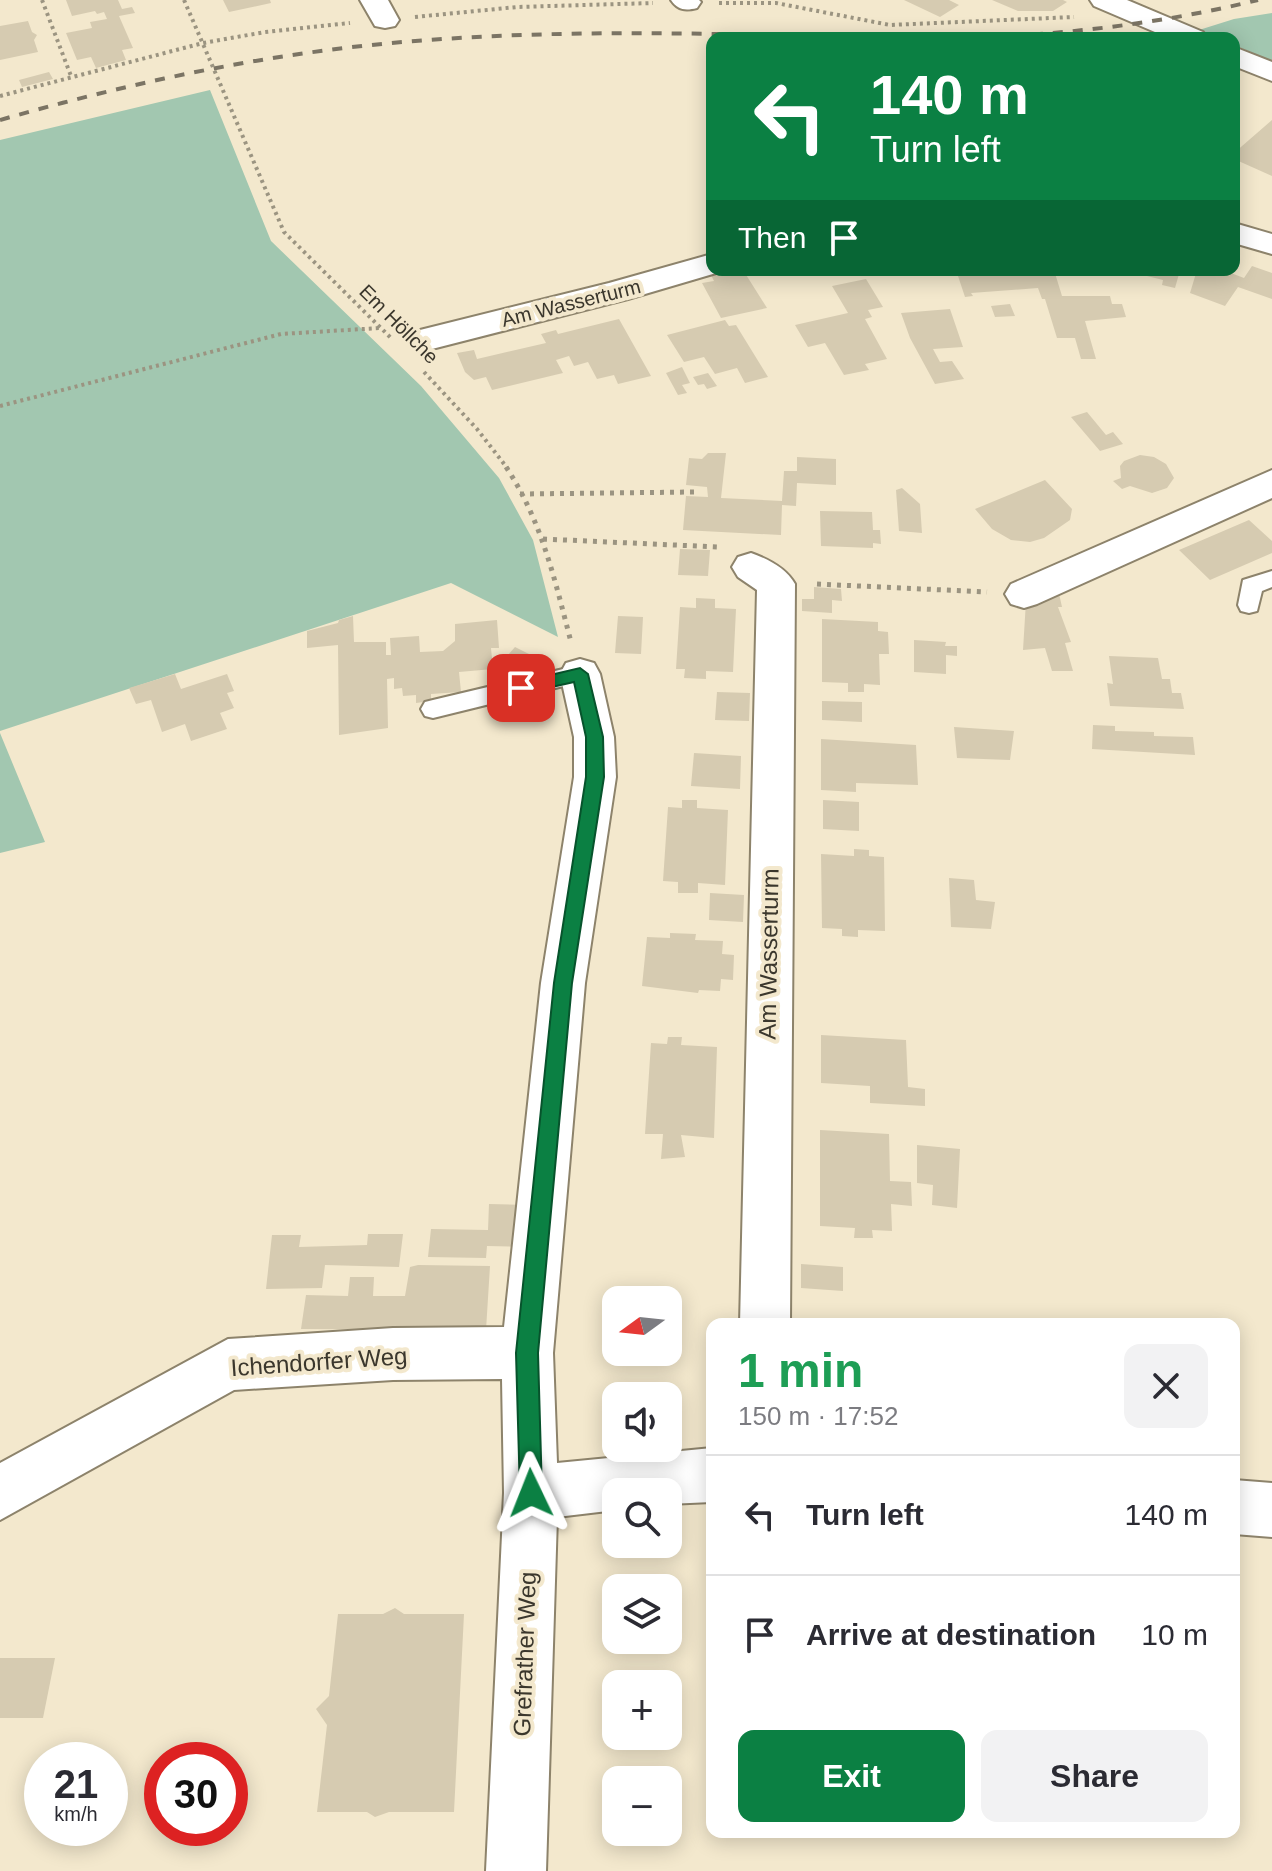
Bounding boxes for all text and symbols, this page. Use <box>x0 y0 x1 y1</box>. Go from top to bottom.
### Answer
text: 140 m <box>870 63 1029 126</box>
icon: left <box>738 64 842 168</box>
text: Turn left <box>870 129 1001 170</box>
icon: arrive <box>822 216 866 260</box>
text: Then <box>738 221 806 254</box>
street label: Am Wasserturm <box>499 275 643 331</box>
street label: Em Höllche <box>355 280 443 368</box>
pin <box>487 654 555 722</box>
icon: arrive <box>499 666 543 710</box>
street label: Am Wasserturm <box>754 868 783 1040</box>
north arrow <box>602 1286 682 1366</box>
map controls <box>602 1286 682 1846</box>
street label: Ichendorfer Weg <box>230 1342 408 1381</box>
text: 1 min <box>738 1344 863 1397</box>
button: close <box>1124 1344 1208 1428</box>
button: sound <box>602 1382 682 1462</box>
text: 150 m · 17:52 <box>738 1401 898 1431</box>
position arrow <box>489 1451 573 1535</box>
button: search <box>602 1478 682 1558</box>
icon: left <box>738 1493 782 1537</box>
text: Turn left <box>806 1498 924 1531</box>
text: 140 m <box>1125 1498 1208 1531</box>
street label: Grefrather Weg <box>508 1571 541 1737</box>
button: layers <box>602 1574 682 1654</box>
icon: arrive <box>738 1613 782 1657</box>
text: Arrive at destination <box>806 1618 1096 1651</box>
text: 10 m <box>1141 1618 1208 1651</box>
button: + <box>602 1670 682 1750</box>
button: Exit <box>738 1730 965 1822</box>
button: Share <box>981 1730 1208 1822</box>
speed limit sign: 30 <box>144 1742 248 1846</box>
text: 21 <box>54 1762 98 1806</box>
button: − <box>602 1766 682 1846</box>
text: km/h <box>54 1803 98 1825</box>

